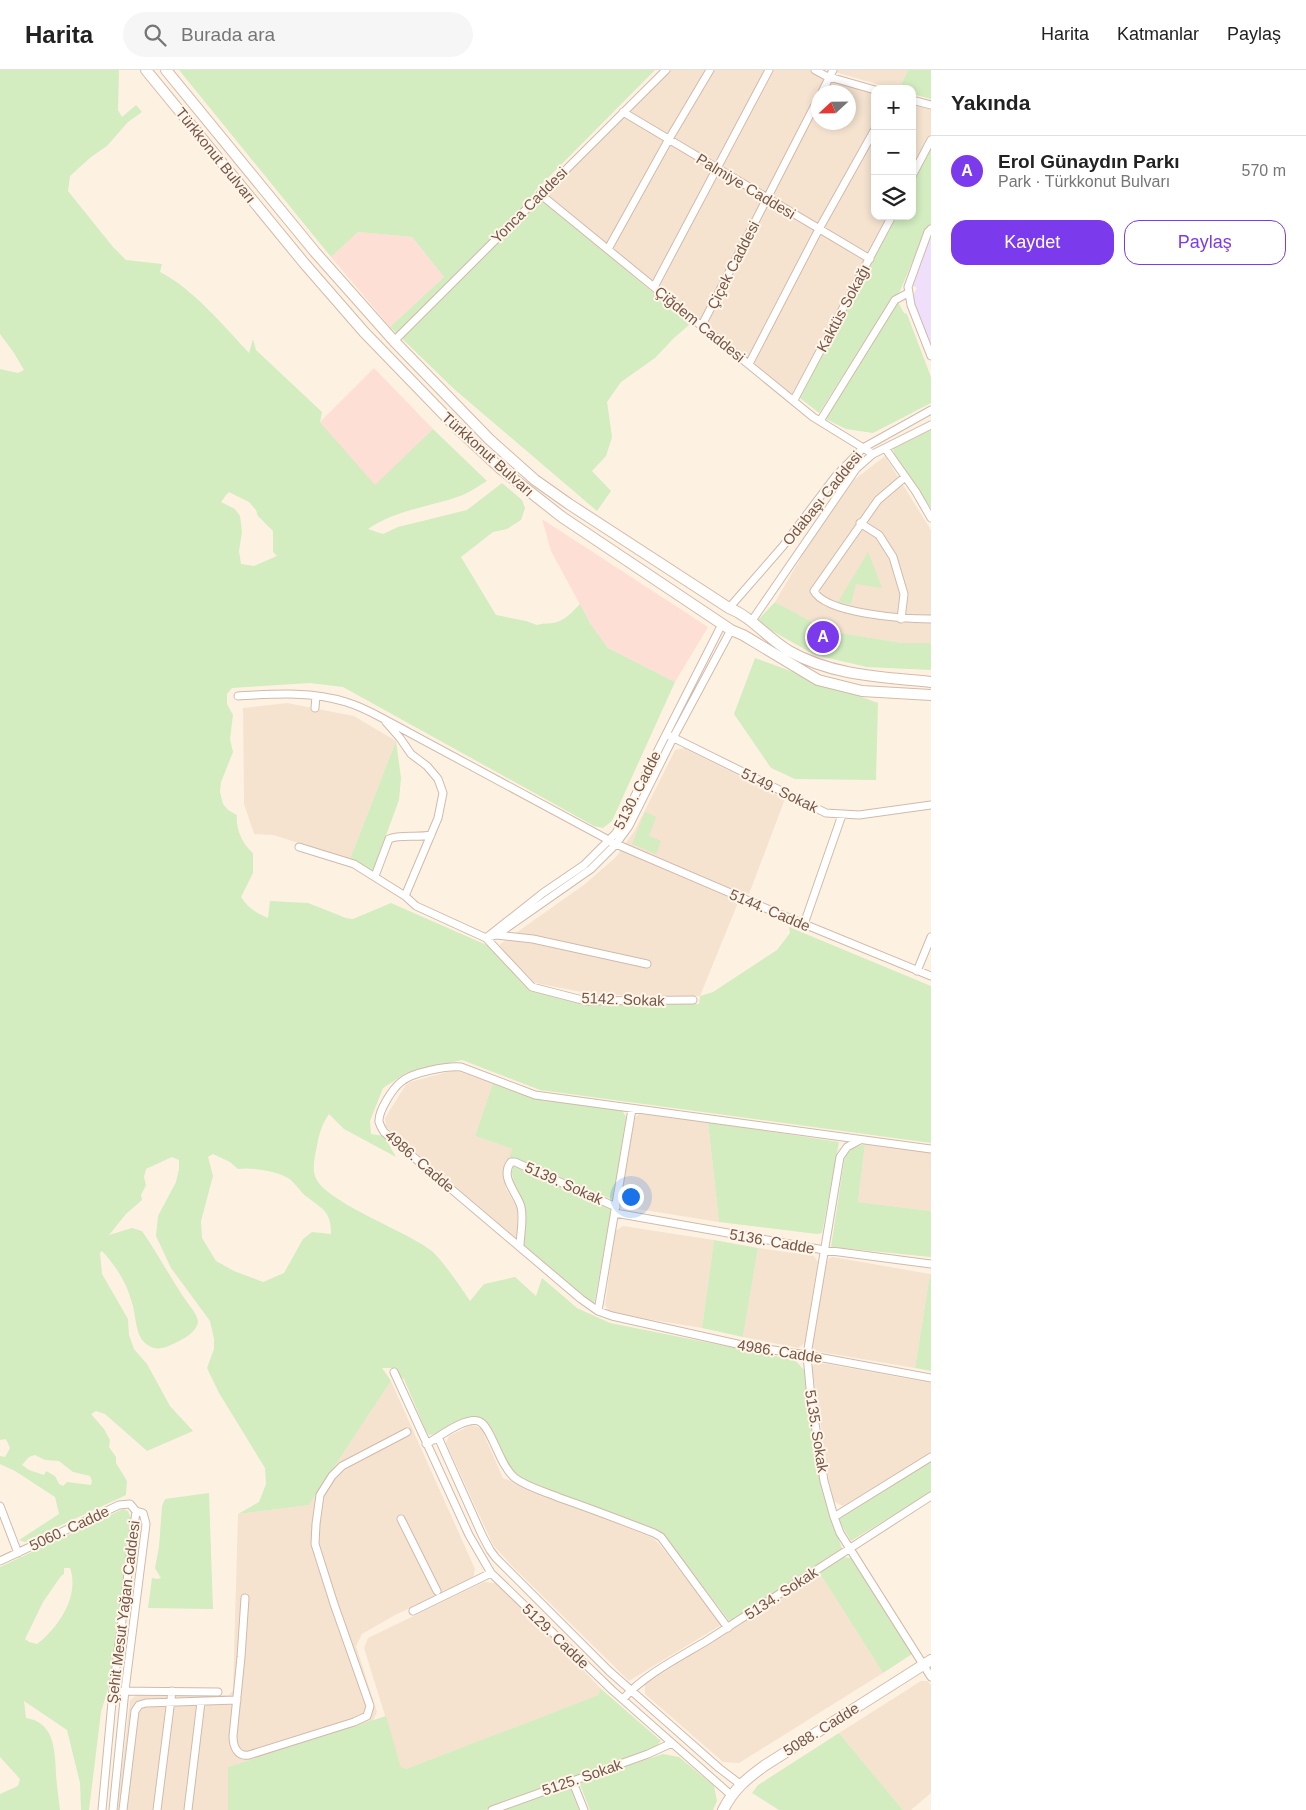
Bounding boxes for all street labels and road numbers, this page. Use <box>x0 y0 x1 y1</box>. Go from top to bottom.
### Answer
street label: Türkkonut Bulvarı <box>172 104 260 206</box>
street label: Palmiye Caddesi <box>693 150 799 222</box>
street label: Yonca Caddesi <box>488 164 570 246</box>
street label: Çiçek Caddesi <box>703 218 763 312</box>
street label: Kaktüs Sokağı <box>813 261 873 355</box>
street label: Çiğdem Caddesi <box>652 283 748 365</box>
street label: Türkkonut Bulvarı <box>439 408 537 500</box>
street label: Odabaşı Caddesi <box>779 448 865 548</box>
street label: 5130. Cadde <box>610 748 664 832</box>
street label: 5149. Sokak <box>739 764 822 816</box>
street label: 5144. Cadde <box>727 885 813 935</box>
street label: 5142. Sokak <box>581 989 665 1009</box>
street label: 4986. Cadde <box>382 1126 458 1196</box>
street label: 5139. Sokak <box>522 1158 606 1208</box>
street label: 5136. Cadde <box>728 1225 816 1257</box>
street label: 4986. Cadde <box>736 1336 824 1366</box>
street label: 5135. Sokak <box>802 1388 832 1474</box>
street label: 5060. Cadde <box>26 1502 112 1554</box>
street label: Şehit Mesut Yağan Caddesi <box>103 1519 143 1705</box>
street label: 5134. Sokak <box>741 1563 821 1623</box>
street label: 5129. Cadde <box>519 1600 593 1672</box>
street label: 5088. Cadde <box>780 1699 862 1759</box>
street label: 5125. Sokak <box>540 1755 625 1799</box>

